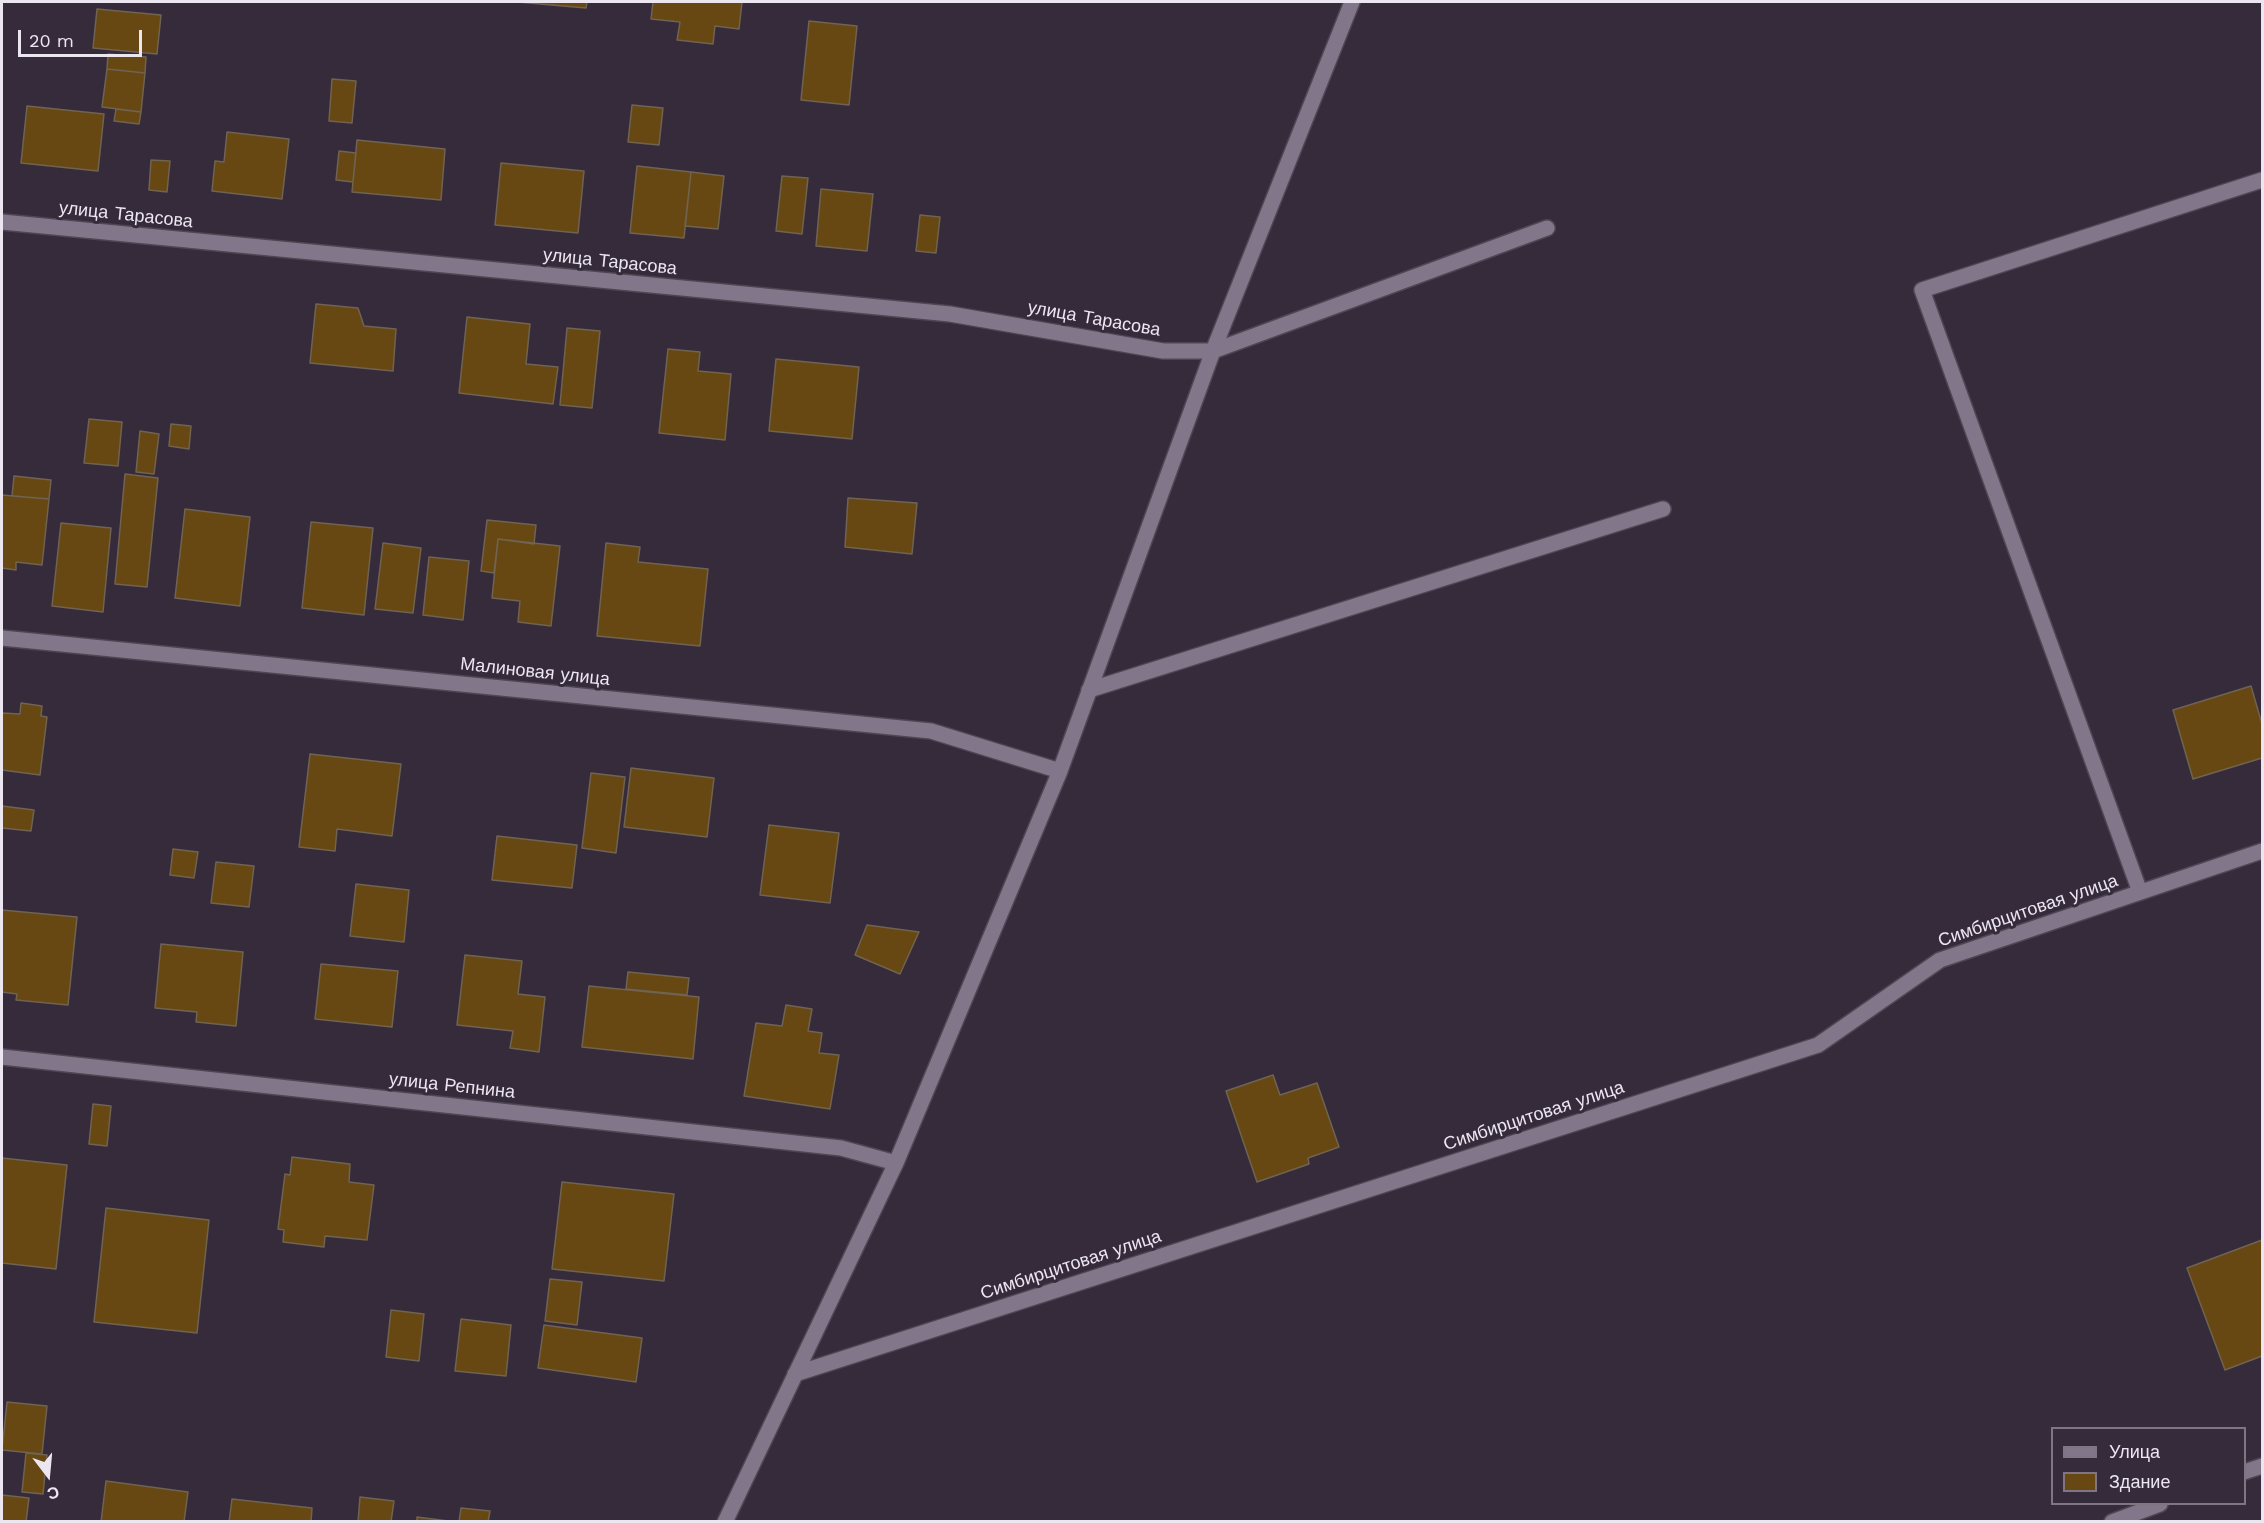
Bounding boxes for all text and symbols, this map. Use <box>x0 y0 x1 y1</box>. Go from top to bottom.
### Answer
scale bar <box>21 18 146 56</box>
text: 20 m <box>29 30 74 51</box>
street label: улица Тарасова <box>58 197 194 233</box>
street label: улица Тарасова <box>542 244 678 280</box>
street label: улица Тарасова <box>1026 297 1162 341</box>
street label: Малиновая улица <box>459 653 611 691</box>
street label: Симбирцитовая улица <box>1935 870 2121 952</box>
street label: улица Репнина <box>388 1069 516 1103</box>
street label: Симбирцитовая улица <box>1441 1077 1627 1155</box>
street label: Симбирцитовая улица <box>978 1226 1164 1304</box>
legend <box>2051 1427 2246 1505</box>
text: Улица <box>2109 1441 2160 1462</box>
north arrow <box>18 1445 78 1505</box>
text: Здание <box>2109 1471 2170 1492</box>
text: С <box>45 1482 61 1504</box>

